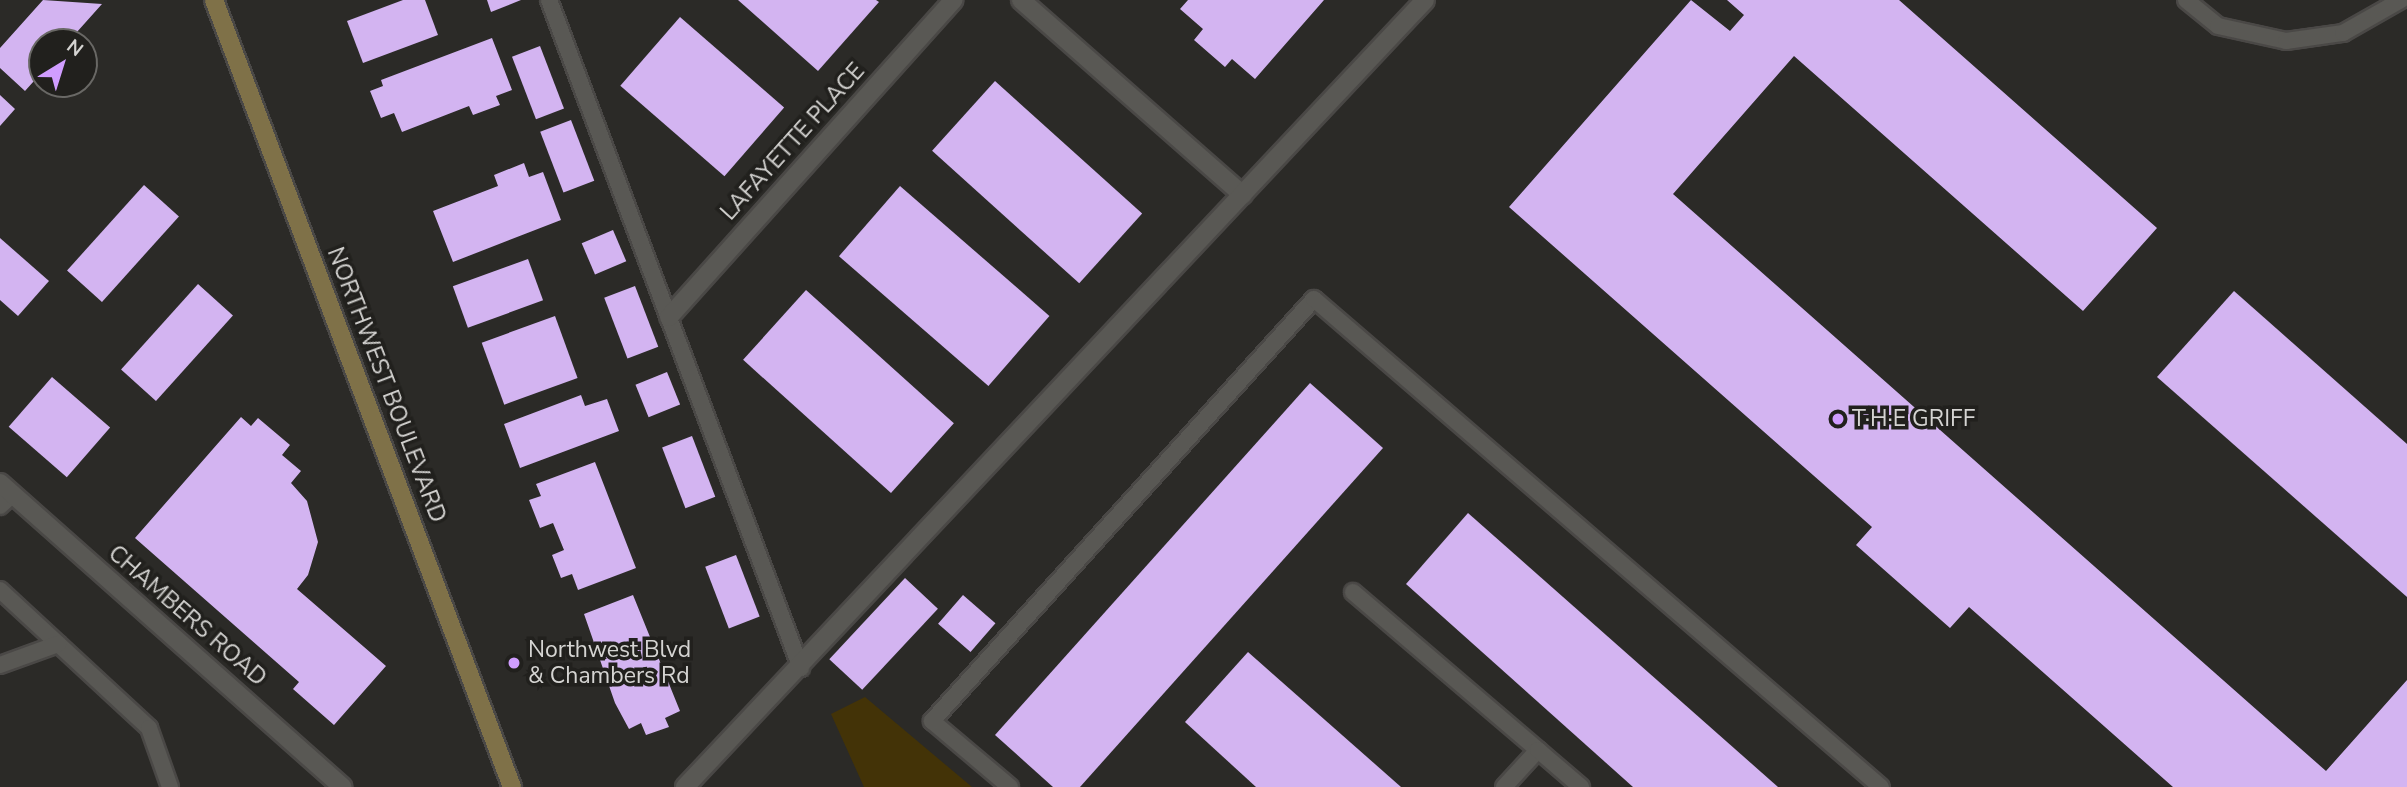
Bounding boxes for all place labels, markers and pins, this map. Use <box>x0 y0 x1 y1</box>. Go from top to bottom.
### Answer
place label: T·H·E GRIFF <box>1852 405 1975 433</box>
marker: T·H·E GRIFF <box>1830 411 1846 427</box>
place label: Northwest Blvd & Chambers Rd <box>528 636 691 690</box>
marker: Northwest Blvd & Chambers Rd <box>506 655 522 671</box>

